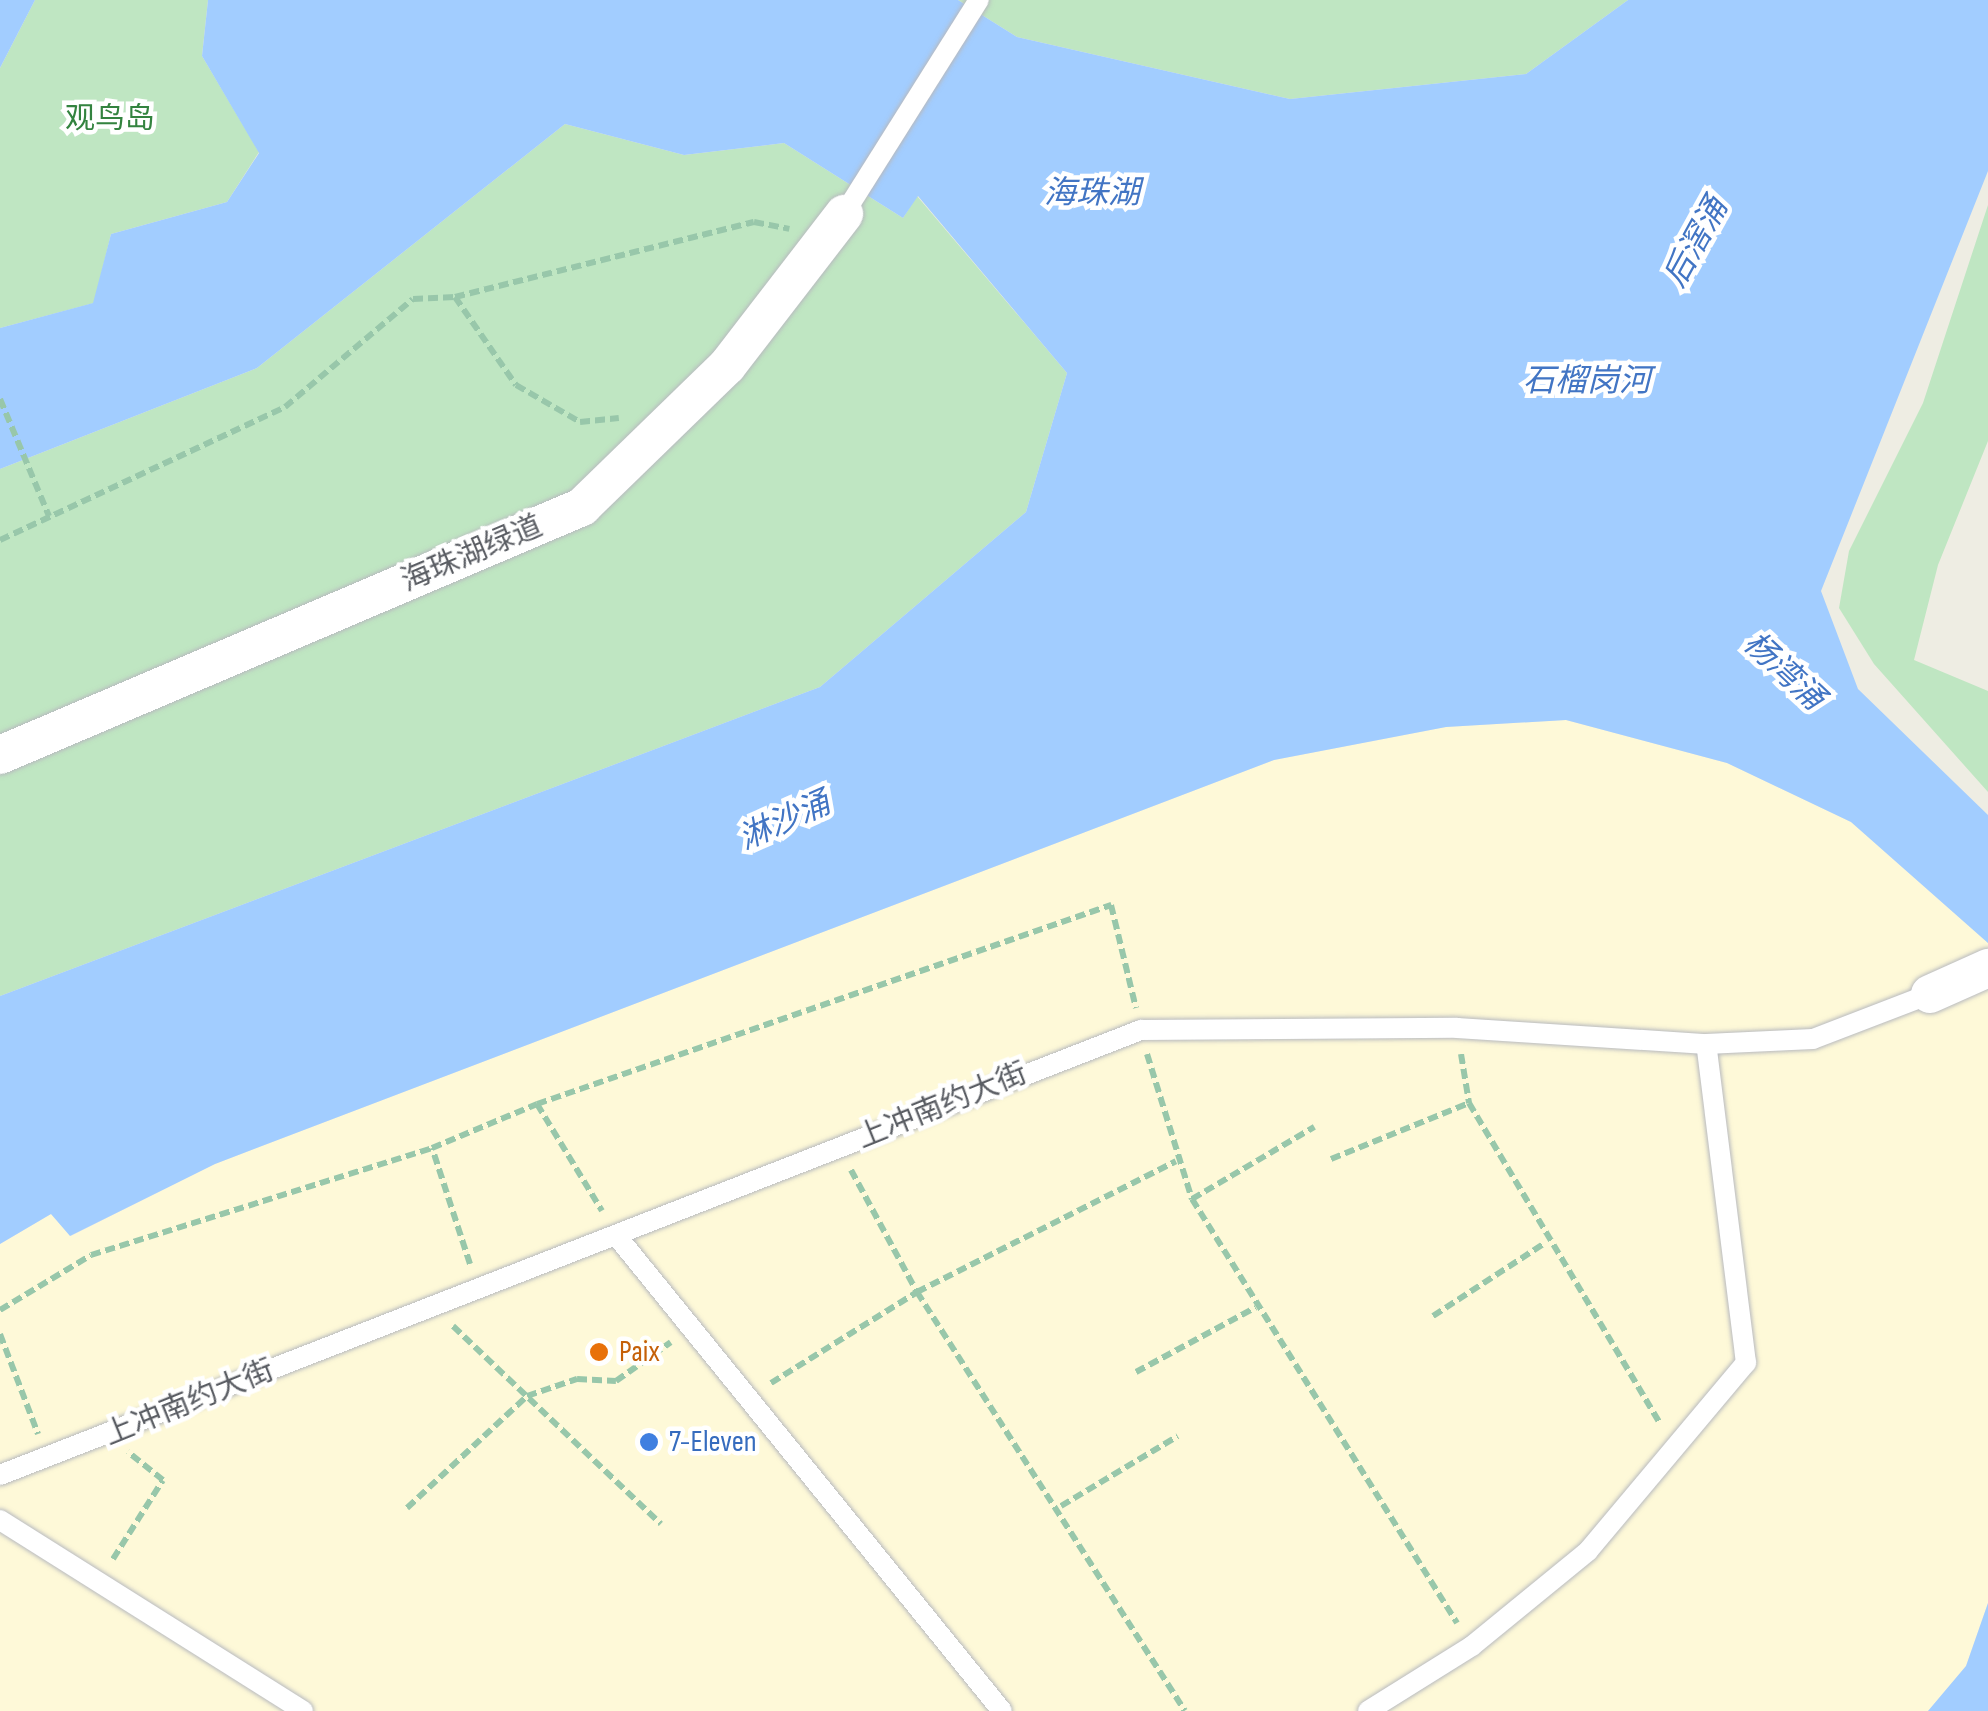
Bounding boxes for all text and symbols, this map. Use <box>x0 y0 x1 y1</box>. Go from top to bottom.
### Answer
park label: 观鸟岛 <box>65 101 155 137</box>
water label: 海珠湖 <box>1044 175 1140 213</box>
water label: 后滘涌 <box>1657 192 1737 294</box>
water label: 石榴岗河 <box>1523 363 1651 401</box>
street label: 海珠湖绿道 <box>396 508 548 600</box>
water label: 杨湾涌 <box>1735 625 1831 719</box>
water label: 淋沙涌 <box>733 785 837 859</box>
street label: 上冲南约大街 <box>852 1056 1032 1156</box>
place label: Paix <box>619 1334 660 1370</box>
marker: Paix <box>588 1341 610 1363</box>
street label: 上冲南约大街 <box>99 1353 279 1453</box>
place label: 7-Eleven <box>669 1424 757 1460</box>
marker: 7-Eleven <box>638 1431 660 1453</box>

